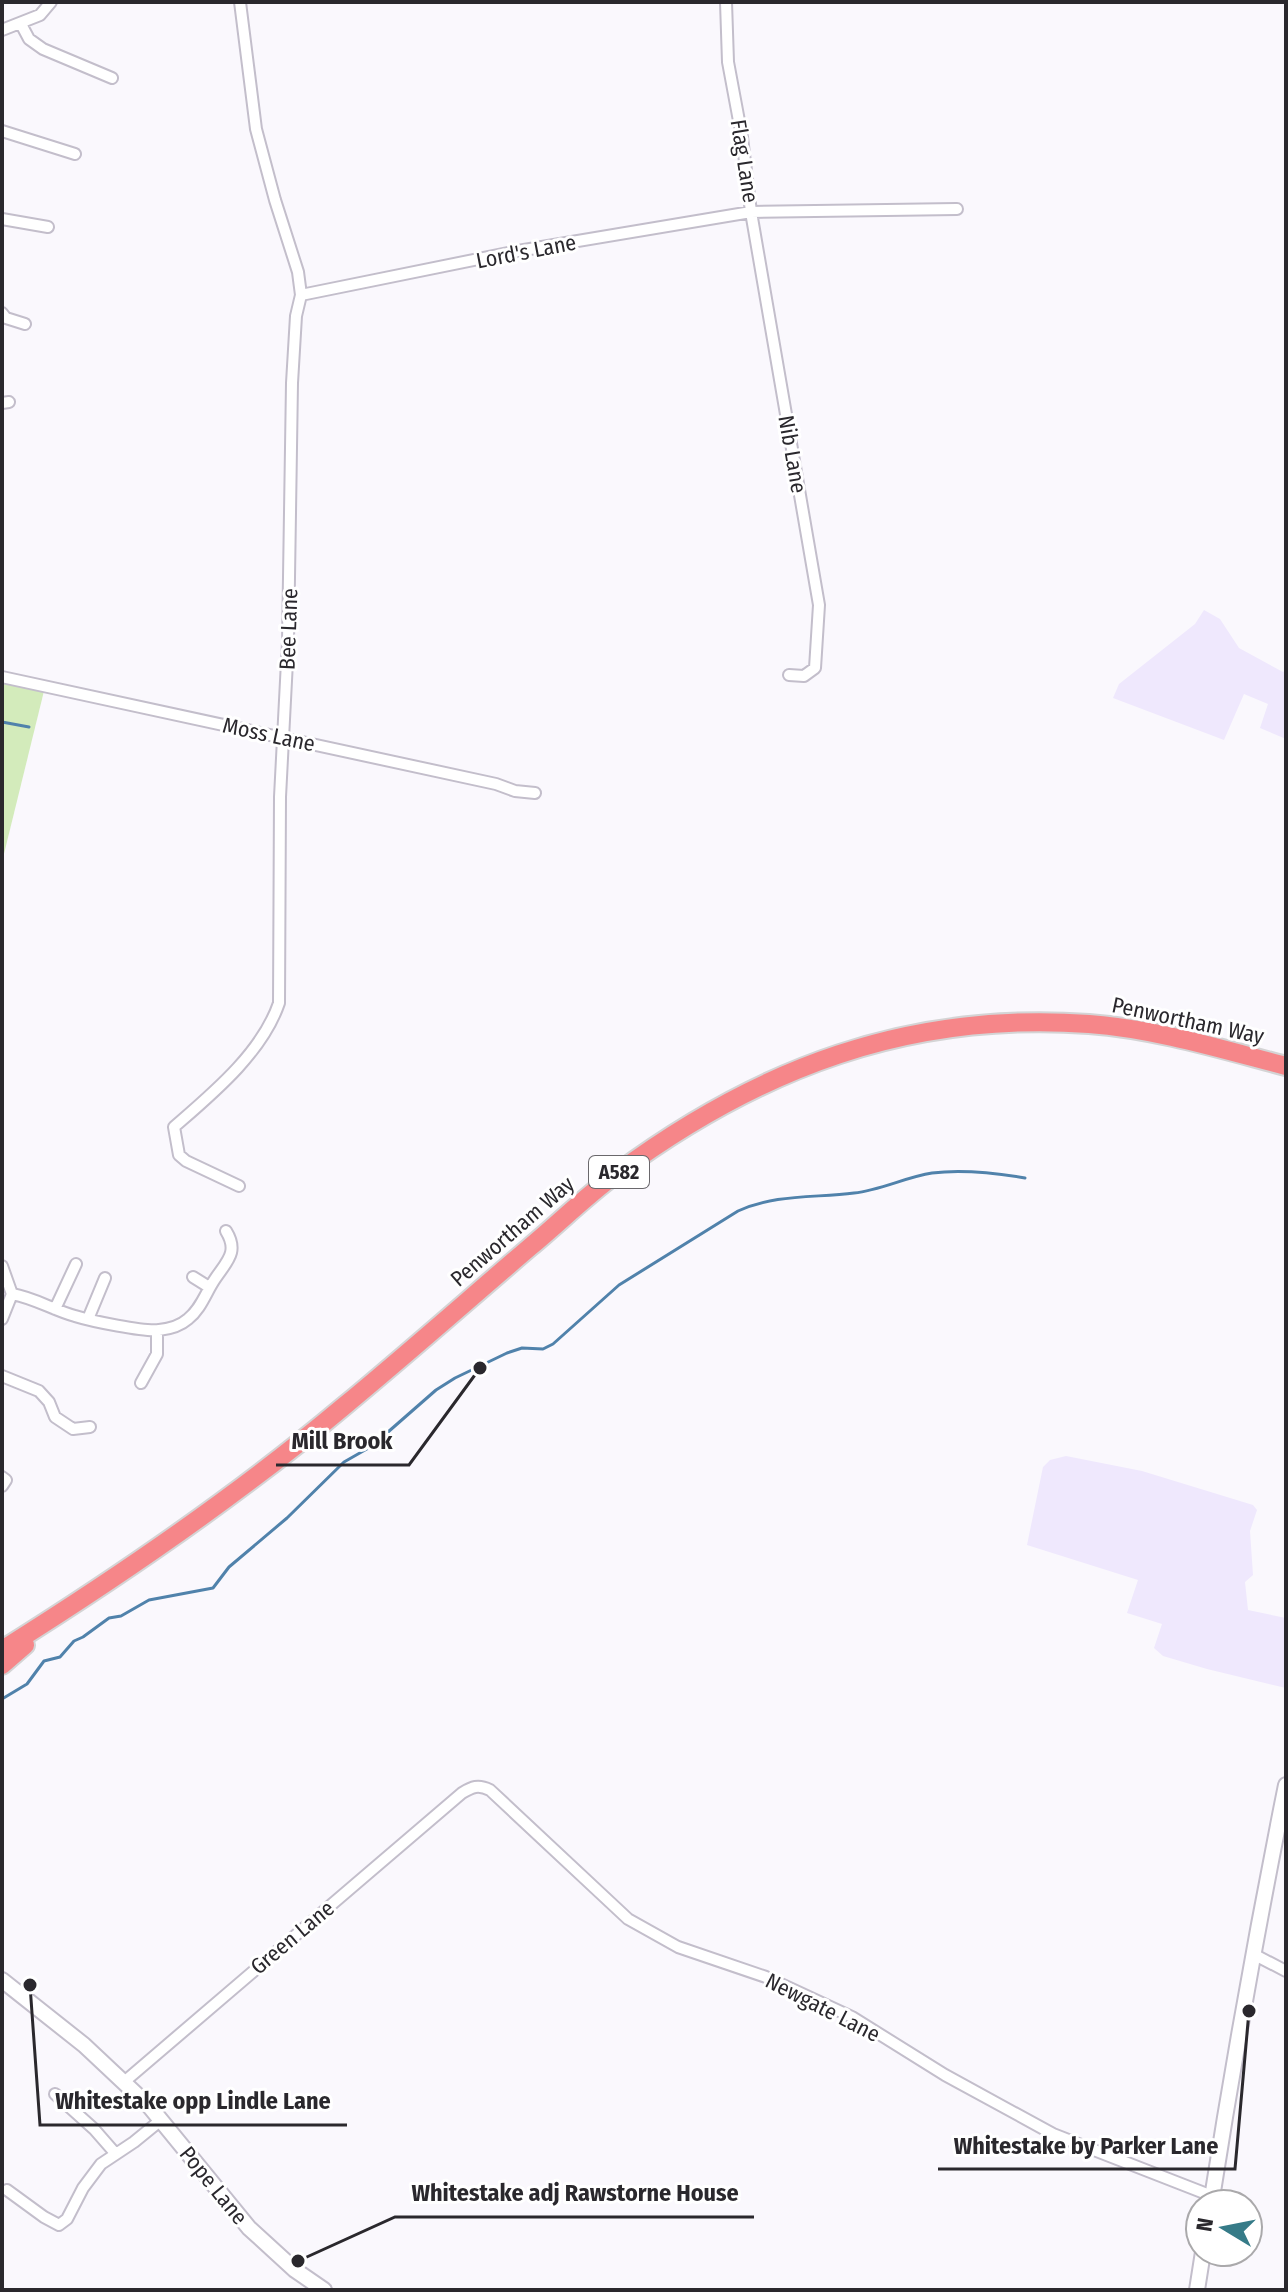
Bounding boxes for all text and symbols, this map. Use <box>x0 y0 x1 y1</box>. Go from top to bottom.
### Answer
street label: Flag Lane <box>725 117 764 205</box>
street label: Lord's Lane <box>474 229 578 274</box>
street label: Nib Lane <box>772 413 813 495</box>
street label: Bee Lane <box>274 588 303 670</box>
street label: Moss Lane <box>220 712 318 757</box>
street label: Penwortham Way <box>1109 991 1267 1050</box>
road number: A582 <box>589 1156 649 1188</box>
street label: Penwortham Way <box>445 1170 580 1292</box>
callout: Mill Brook <box>276 1417 409 1465</box>
text: Mill Brook <box>292 1427 393 1455</box>
street label: Green Lane <box>245 1895 340 1980</box>
street label: Newgate Lane <box>761 1967 885 2048</box>
callout: Whitestake opp Lindle Lane <box>40 2077 347 2125</box>
text: Whitestake opp Lindle Lane <box>55 2087 331 2115</box>
callout: Whitestake by Parker Lane <box>938 2121 1235 2169</box>
text: Whitestake by Parker Lane <box>954 2132 1218 2160</box>
street label: Pope Lane <box>174 2141 253 2230</box>
callout: Whitestake adj Rawstorne House <box>395 2169 754 2217</box>
text: Whitestake adj Rawstorne House <box>411 2179 739 2207</box>
north arrow <box>1184 2188 1264 2268</box>
text: N <box>1190 2216 1219 2233</box>

